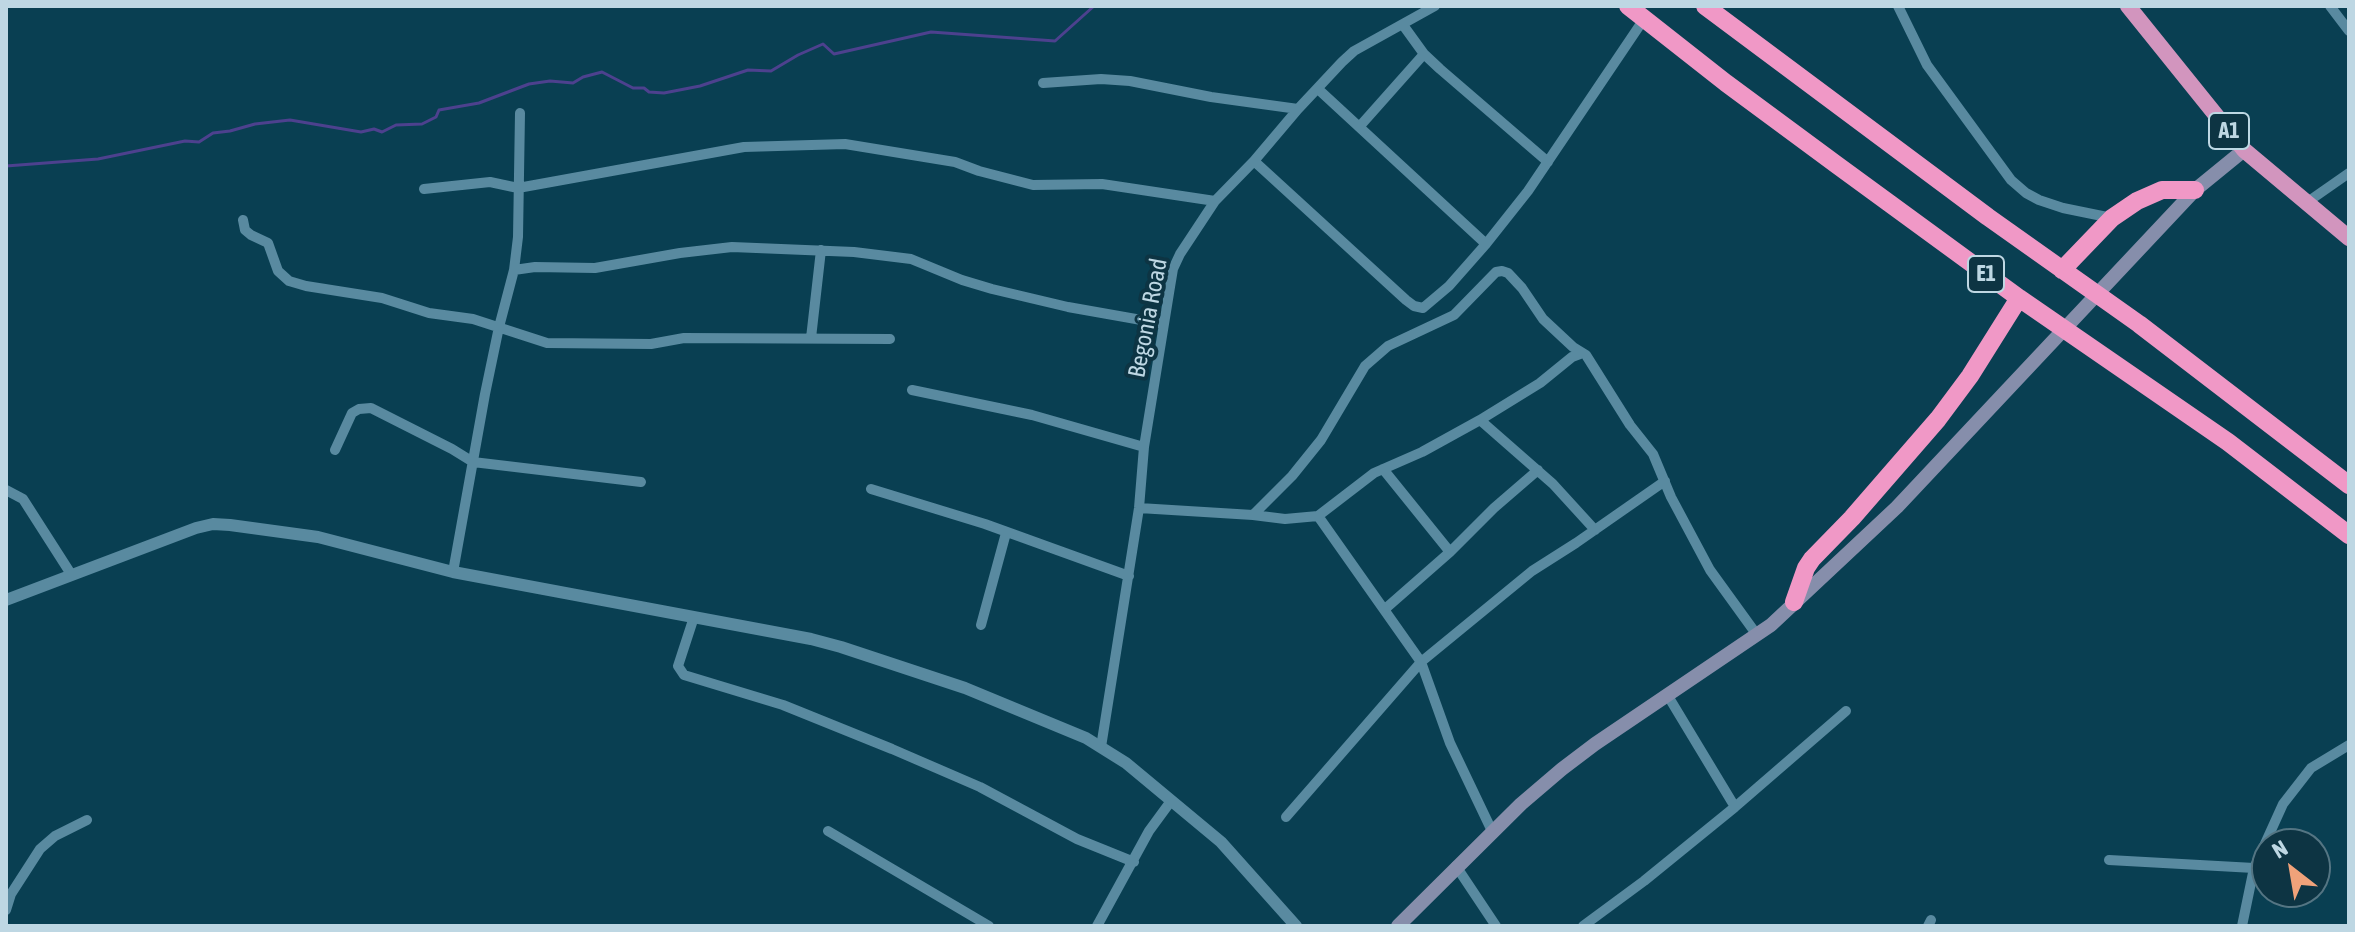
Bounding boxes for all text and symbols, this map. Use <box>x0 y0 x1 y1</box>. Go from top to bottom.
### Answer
road number: A1 <box>2209 113 2249 149</box>
street label: Begonia Road <box>1122 256 1174 380</box>
road number: E1 <box>1968 256 2004 292</box>
north arrow <box>2251 828 2331 908</box>
text: N <box>2267 835 2292 864</box>

